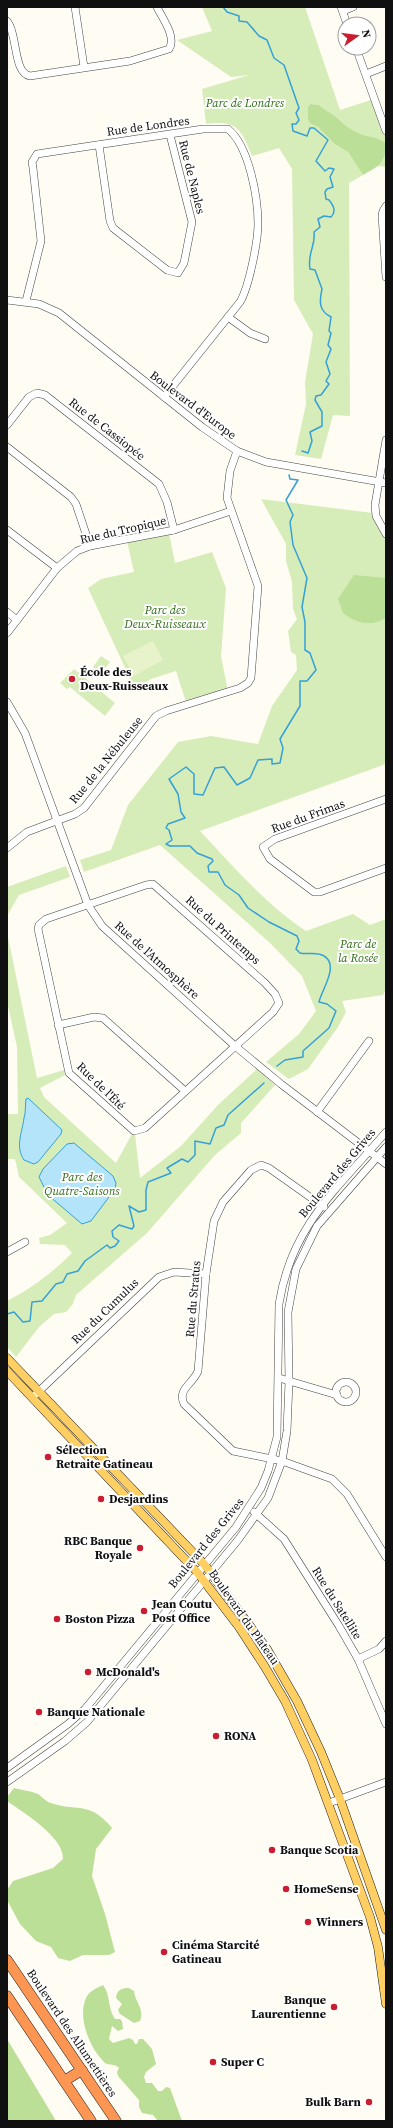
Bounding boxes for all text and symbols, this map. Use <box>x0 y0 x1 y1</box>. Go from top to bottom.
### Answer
north arrow <box>337 16 377 56</box>
text: N <box>358 28 374 39</box>
park label: Parc de Londres <box>205 95 285 111</box>
street label: Rue de Londres <box>106 112 190 140</box>
street label: Rue de Naples <box>175 138 209 216</box>
street label: Boulevard d'Europe <box>146 367 240 443</box>
street label: Rue de Cassiopée <box>66 394 148 464</box>
street label: Rue du Tropique <box>78 512 168 548</box>
park label: Parc des Deux-Ruisseaux <box>123 602 206 632</box>
place label: École des Deux-Ruisseaux <box>80 664 169 694</box>
marker: École des Deux-Ruisseaux <box>67 674 77 684</box>
street label: Rue de la Nébuleuse <box>66 713 146 807</box>
street label: Rue du Frimas <box>269 795 347 837</box>
street label: Rue du Printemps <box>182 892 264 968</box>
street label: Rue de l'Atmosphère <box>111 918 203 1002</box>
park label: Parc de la Rosée <box>338 936 378 966</box>
street label: Rue de l'Été <box>73 1059 129 1113</box>
street label: Boulevard des Grives <box>295 1125 379 1221</box>
park label: Parc des Quatre-Saisons <box>44 1169 120 1199</box>
street label: Rue du Stratus <box>182 1260 204 1338</box>
street label: Rue du Cumulus <box>68 1275 142 1347</box>
place label: Sélection Retraite Gatineau <box>56 1442 153 1472</box>
marker: Sélection Retraite Gatineau <box>43 1452 53 1462</box>
place label: Desjardins <box>109 1491 169 1507</box>
marker: Desjardins <box>96 1494 106 1504</box>
street label: Boulevard des Grives <box>165 1495 247 1591</box>
place label: RBC Banque Royale <box>64 1533 132 1563</box>
marker: RBC Banque Royale <box>135 1543 145 1553</box>
street label: Rue du Satellite <box>308 1564 366 1642</box>
street label: Boulevard du Plateau <box>205 1566 283 1668</box>
place label: Jean Coutu Post Office <box>151 1596 213 1626</box>
marker: Jean Coutu Post Office <box>139 1606 149 1616</box>
place label: Boston Pizza <box>65 1611 135 1627</box>
marker: Boston Pizza <box>52 1614 62 1624</box>
place label: McDonald's <box>96 1664 160 1680</box>
marker: McDonald's <box>83 1667 93 1677</box>
place label: Banque Nationale <box>47 1704 145 1720</box>
marker: Banque Nationale <box>34 1707 44 1717</box>
place label: RONA <box>224 1728 256 1744</box>
marker: RONA <box>211 1731 221 1741</box>
place label: Banque Scotia <box>280 1842 359 1858</box>
marker: Banque Scotia <box>267 1845 277 1855</box>
place label: HomeSense <box>294 1881 359 1897</box>
marker: HomeSense <box>281 1884 291 1894</box>
place label: Winners <box>316 1914 364 1930</box>
marker: Winners <box>303 1917 313 1927</box>
place label: Cinéma Starcité Gatineau <box>172 1937 260 1967</box>
marker: Cinéma Starcité Gatineau <box>159 1947 169 1957</box>
street label: Boulevard des Allumettières <box>23 1966 121 2100</box>
place label: Banque Laurentienne <box>251 1992 326 2022</box>
marker: Banque Laurentienne <box>329 2002 339 2012</box>
place label: Super C <box>221 2054 264 2070</box>
marker: Super C <box>208 2057 218 2067</box>
place label: Bulk Barn <box>305 2094 362 2110</box>
marker: Bulk Barn <box>364 2097 374 2107</box>

